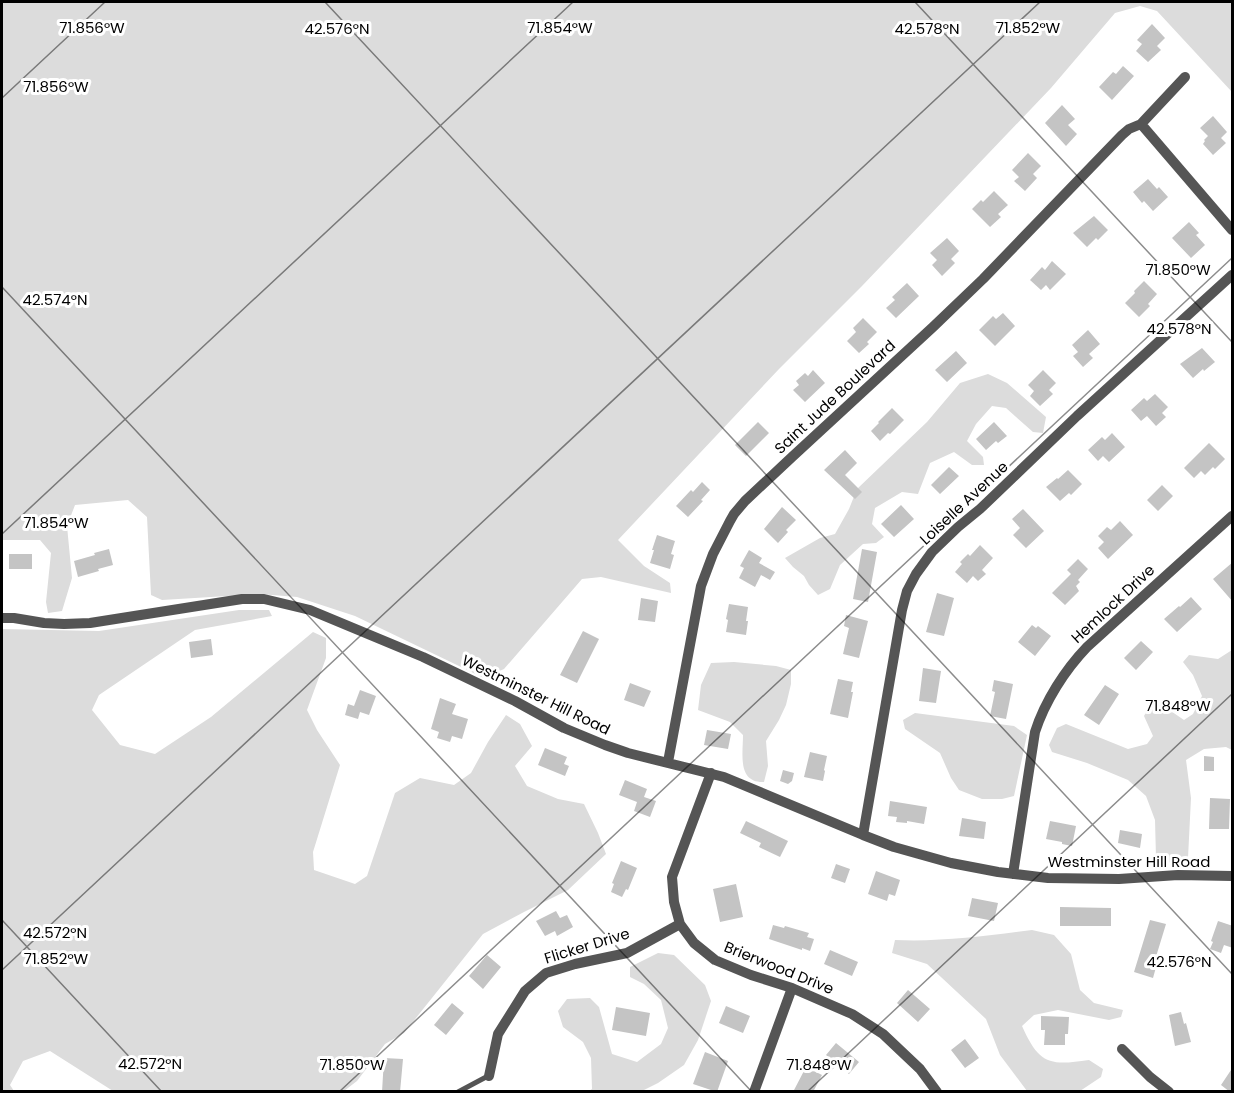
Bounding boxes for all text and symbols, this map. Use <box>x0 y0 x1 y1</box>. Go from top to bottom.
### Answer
text: 71.856°W <box>59 17 125 38</box>
text: 71.854°W <box>527 17 593 38</box>
text: 71.852°W <box>996 17 1061 38</box>
text: 42.576°N <box>304 18 370 39</box>
text: 42.578°N <box>895 18 959 39</box>
text: 71.856°W <box>23 76 89 97</box>
text: 71.850°W <box>1145 259 1211 280</box>
text: 42.574°N <box>23 289 87 310</box>
text: 42.578°N <box>1147 318 1211 339</box>
street label: Saint Jude Boulevard <box>770 335 900 458</box>
street label: Loiselle Avenue <box>915 456 1012 549</box>
text: 71.854°W <box>23 512 89 533</box>
street label: Hemlock Drive <box>1066 560 1159 648</box>
street label: Westminster Hill Road <box>459 649 614 740</box>
text: 71.848°W <box>1145 695 1211 716</box>
street label: Westminster Hill Road <box>1048 851 1210 872</box>
text: 42.572°N <box>23 922 87 943</box>
street label: Flicker Drive <box>542 923 632 968</box>
street label: Brierwood Drive <box>721 936 837 999</box>
text: 71.852°W <box>24 948 89 969</box>
text: 42.576°N <box>1146 951 1212 972</box>
text: 42.572°N <box>118 1053 182 1074</box>
text: 71.850°W <box>319 1054 385 1075</box>
text: 71.848°W <box>786 1054 852 1075</box>

